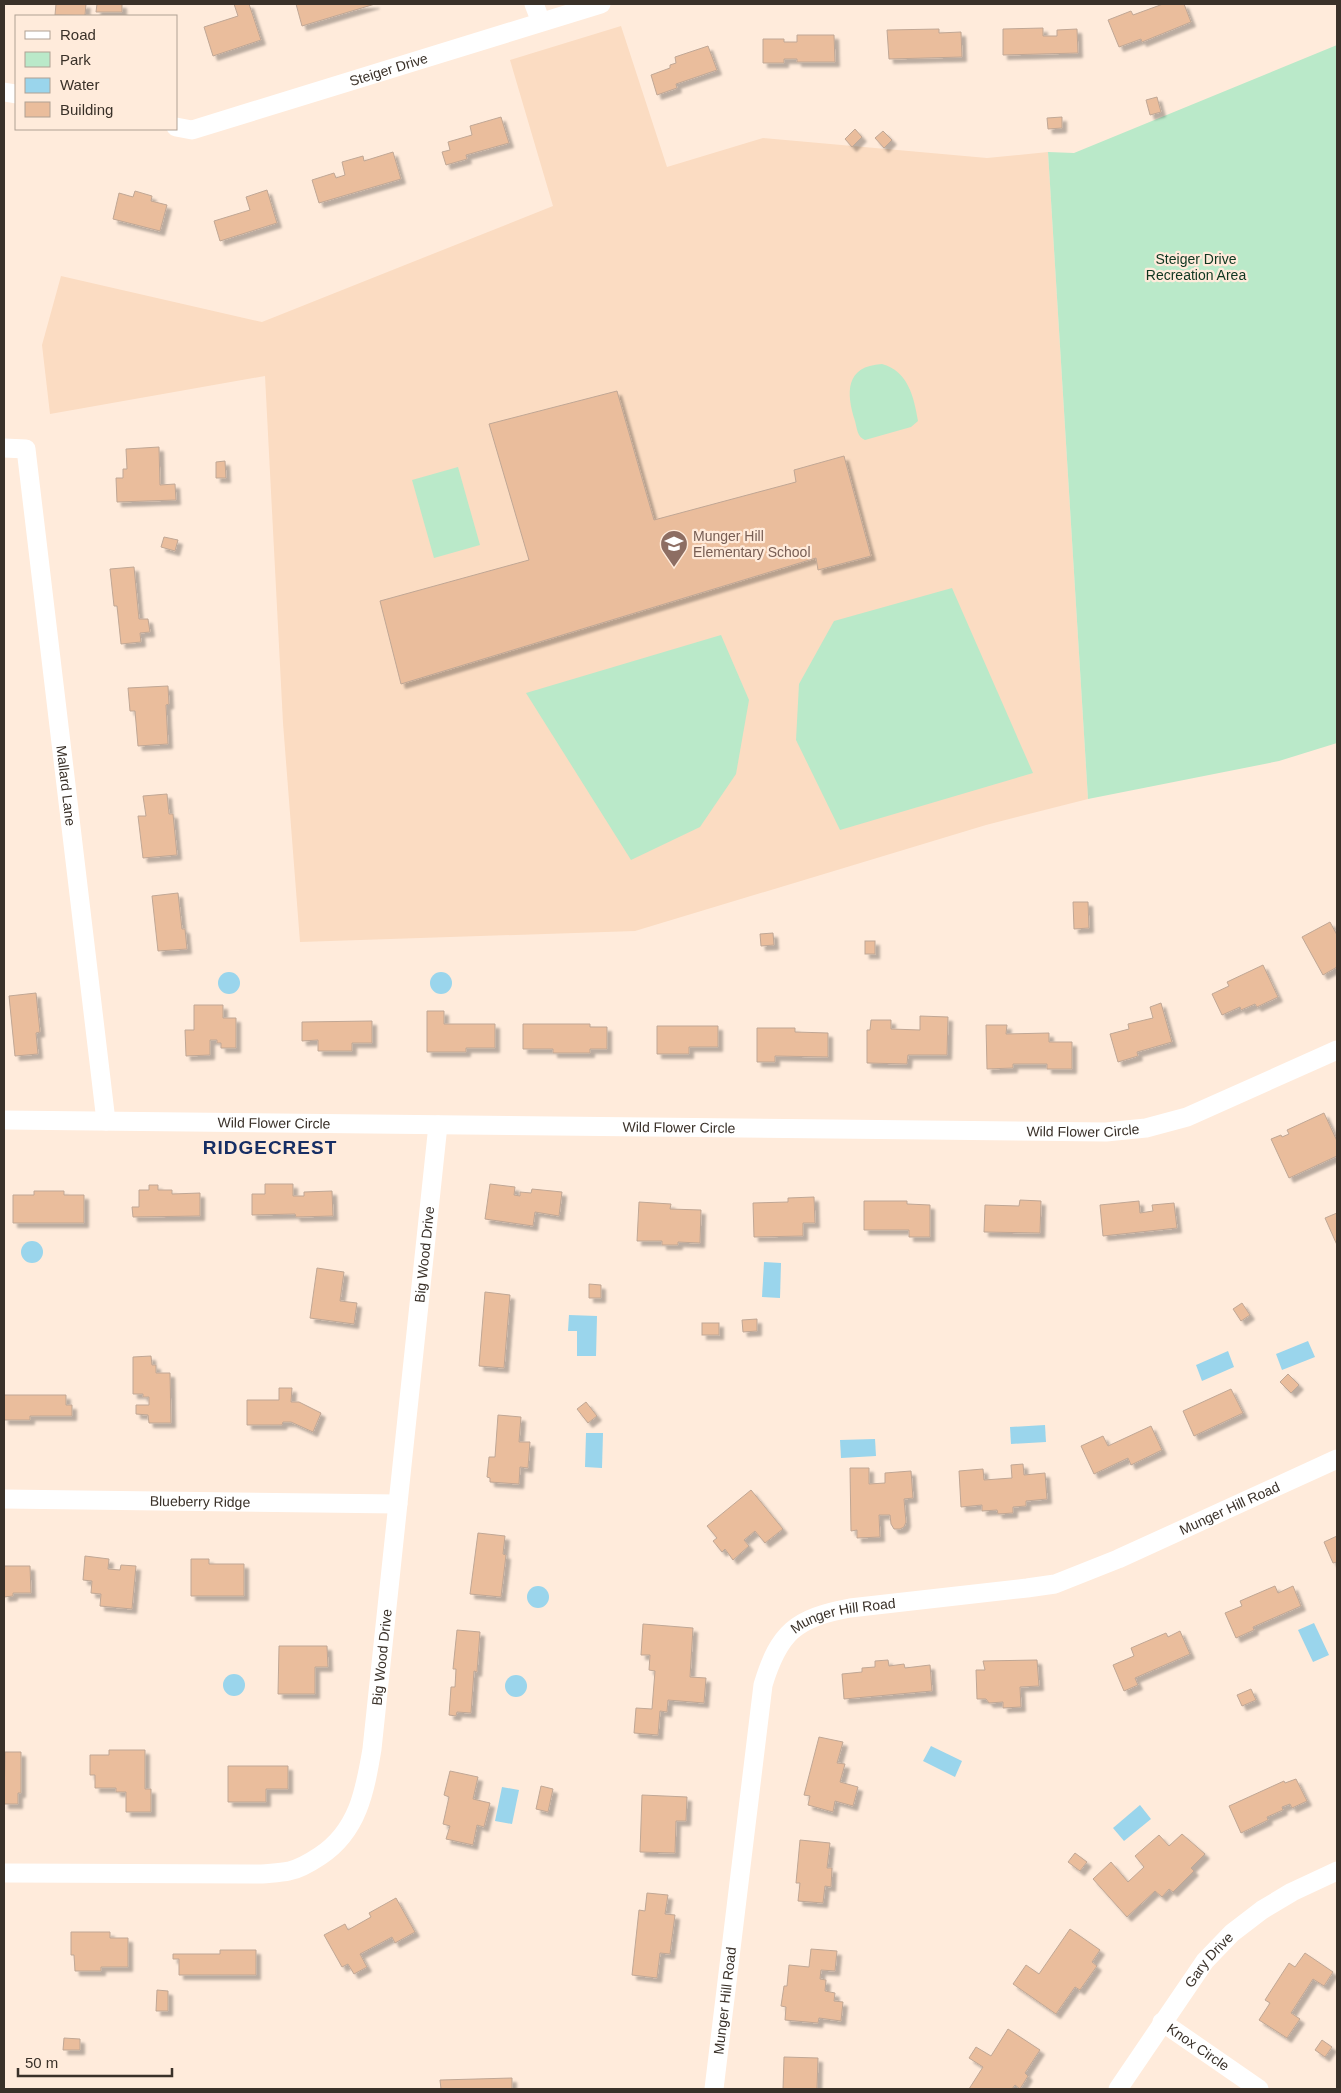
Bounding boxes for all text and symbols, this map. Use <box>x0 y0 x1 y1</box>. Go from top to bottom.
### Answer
legend <box>15 15 178 130</box>
text: Road <box>60 26 96 43</box>
street label: Steiger Drive <box>348 50 430 89</box>
text: Park <box>60 51 91 68</box>
text: Water <box>60 76 99 93</box>
text: Building <box>60 101 113 118</box>
park label: Steiger Drive Recreation Area <box>1146 251 1246 283</box>
place label: Munger Hill Elementary School <box>693 528 811 560</box>
school or university icon: Munger Hill Elementary School <box>659 529 689 568</box>
street label: Mallard Lane <box>53 744 79 827</box>
street label: Wild Flower Circle <box>217 1114 331 1132</box>
street label: Wild Flower Circle <box>622 1119 736 1136</box>
street label: Wild Flower Circle <box>1026 1121 1140 1140</box>
district label: RIDGECREST <box>203 1137 337 1158</box>
street label: Big Wood Drive <box>411 1205 437 1304</box>
street label: Munger Hill Road <box>1177 1478 1282 1538</box>
street label: Blueberry Ridge <box>150 1493 251 1510</box>
street label: Munger Hill Road <box>787 1595 896 1637</box>
street label: Big Wood Drive <box>369 1608 395 1706</box>
street label: Gary Drive <box>1181 1929 1236 1991</box>
street label: Munger Hill Road <box>710 1946 739 2055</box>
street label: Knox Circle <box>1164 2020 1232 2074</box>
scale bar <box>18 2046 171 2078</box>
text: 50 m <box>25 2054 58 2071</box>

